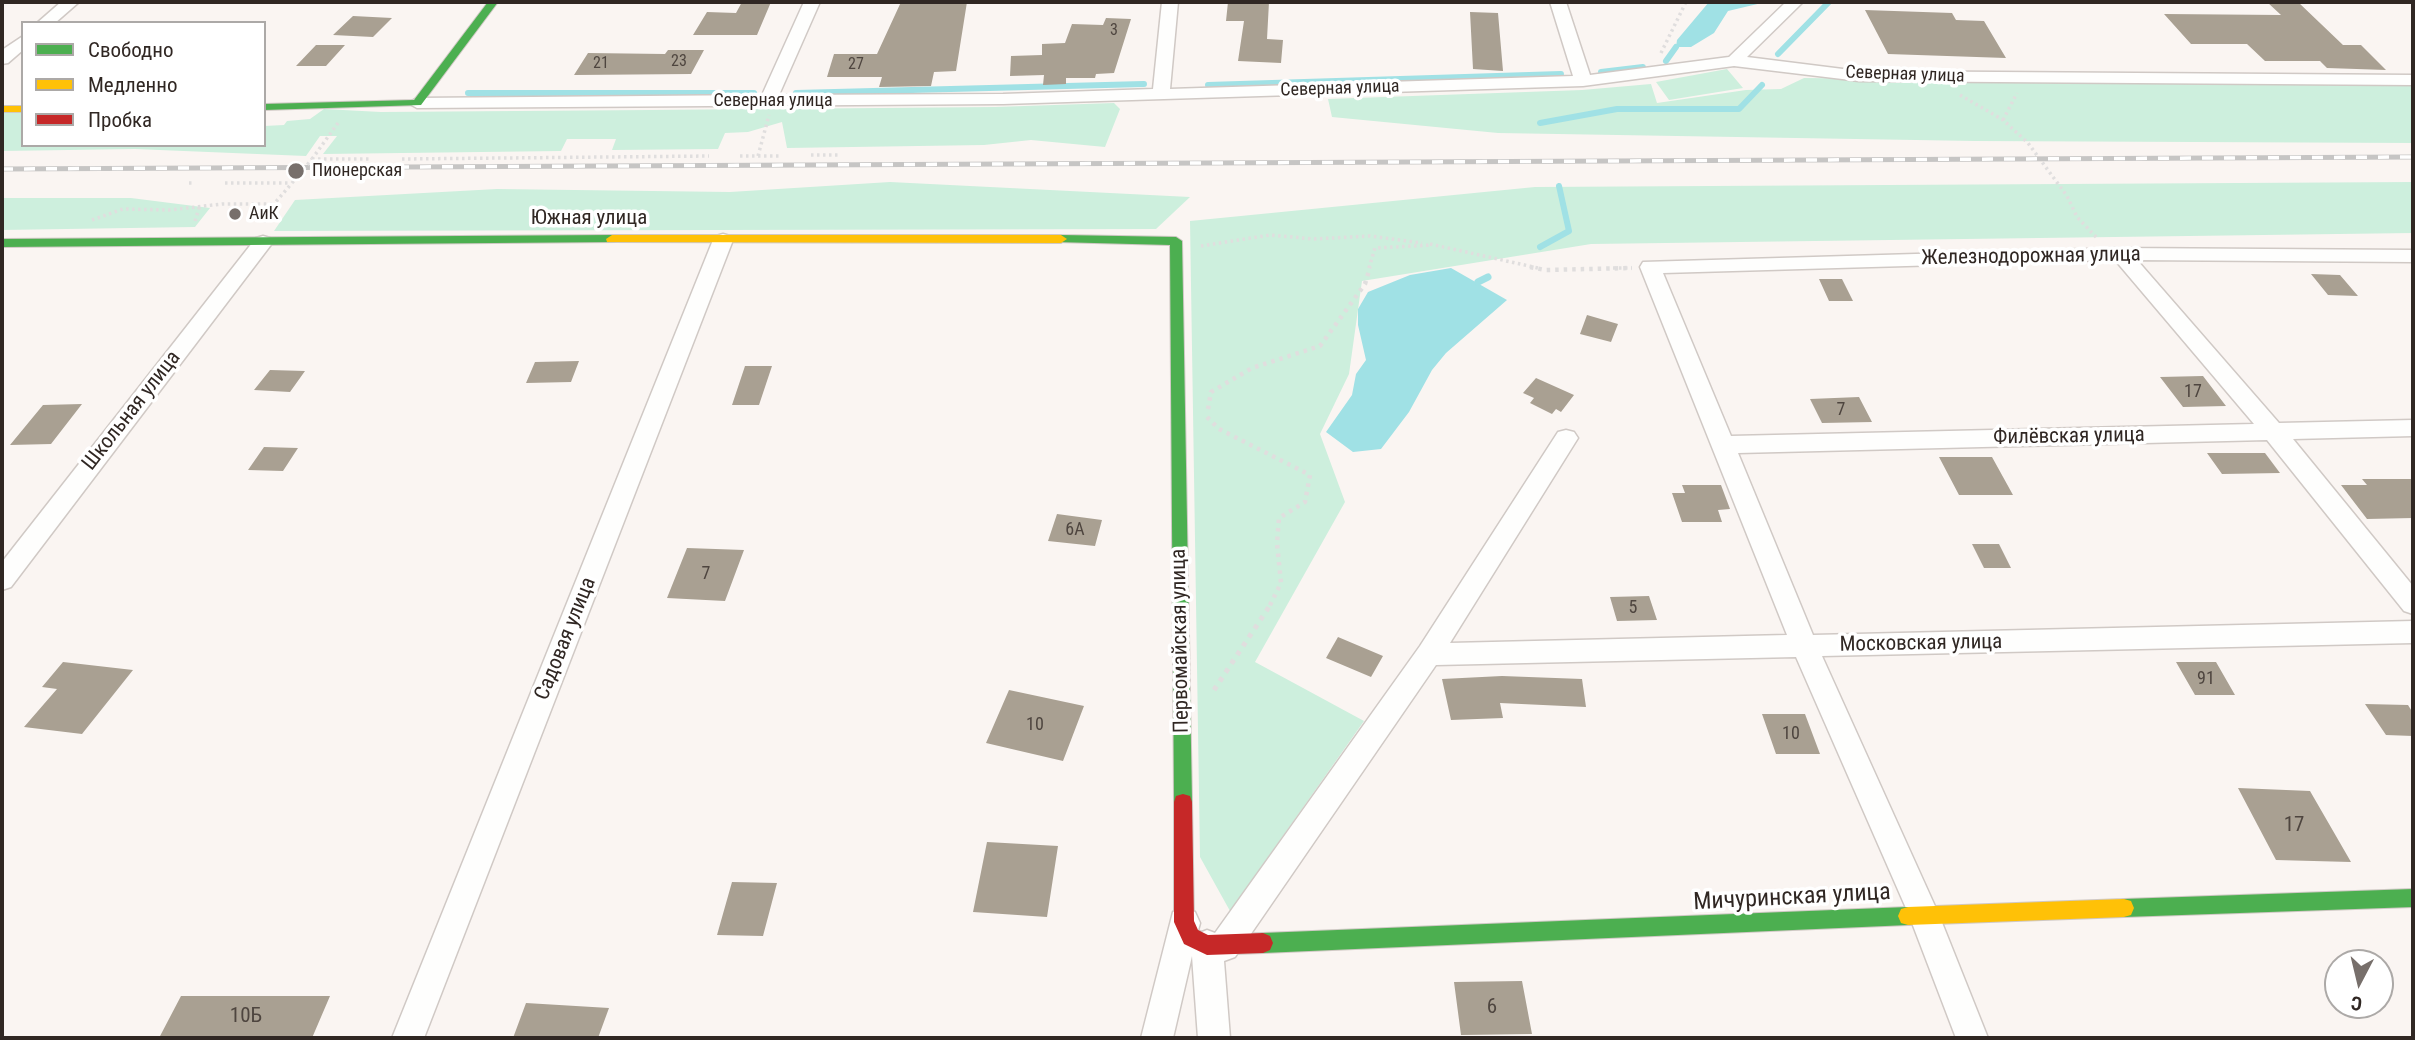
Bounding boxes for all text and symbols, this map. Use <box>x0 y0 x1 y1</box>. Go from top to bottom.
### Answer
legend <box>21 21 266 147</box>
house number: 3 <box>1110 21 1118 41</box>
text: Свободно <box>88 38 174 62</box>
house number: 23 <box>671 52 687 72</box>
house number: 21 <box>593 54 609 74</box>
house number: 27 <box>848 55 864 75</box>
street label: Северная улица <box>1845 62 1965 88</box>
text: Медленно <box>88 73 177 97</box>
street label: Северная улица <box>1280 76 1400 102</box>
street label: Северная улица <box>713 90 833 112</box>
text: Пробка <box>88 108 152 132</box>
place label: Пионерская <box>312 160 402 182</box>
marker: Пионерская <box>286 161 306 181</box>
place label: АиК <box>249 203 279 225</box>
marker: АиК <box>227 206 243 222</box>
street label: Южная улица <box>531 206 647 232</box>
street label: Железнодорожная улица <box>1921 242 2141 272</box>
street label: Школьная улица <box>78 346 186 476</box>
house number: 17 <box>2184 381 2202 403</box>
house number: 7 <box>1837 399 1845 421</box>
street label: Филёвская улица <box>1993 423 2145 451</box>
house number: 6А <box>1065 519 1085 541</box>
street label: Первомайская улица <box>1167 549 1195 733</box>
house number: 7 <box>702 563 710 585</box>
street label: Садовая улица <box>530 574 602 704</box>
house number: 5 <box>1629 597 1637 619</box>
street label: Московская улица <box>1839 630 2003 658</box>
house number: 91 <box>2197 668 2215 690</box>
house number: 10 <box>1026 714 1044 736</box>
house number: 10 <box>1782 723 1800 745</box>
house number: 17 <box>2284 813 2304 839</box>
street label: Мичуринская улица <box>1693 878 1891 918</box>
north arrow <box>2324 949 2394 1019</box>
text: С <box>2350 991 2363 1015</box>
house number: 6 <box>1487 995 1497 1021</box>
house number: 10Б <box>230 1004 262 1030</box>

